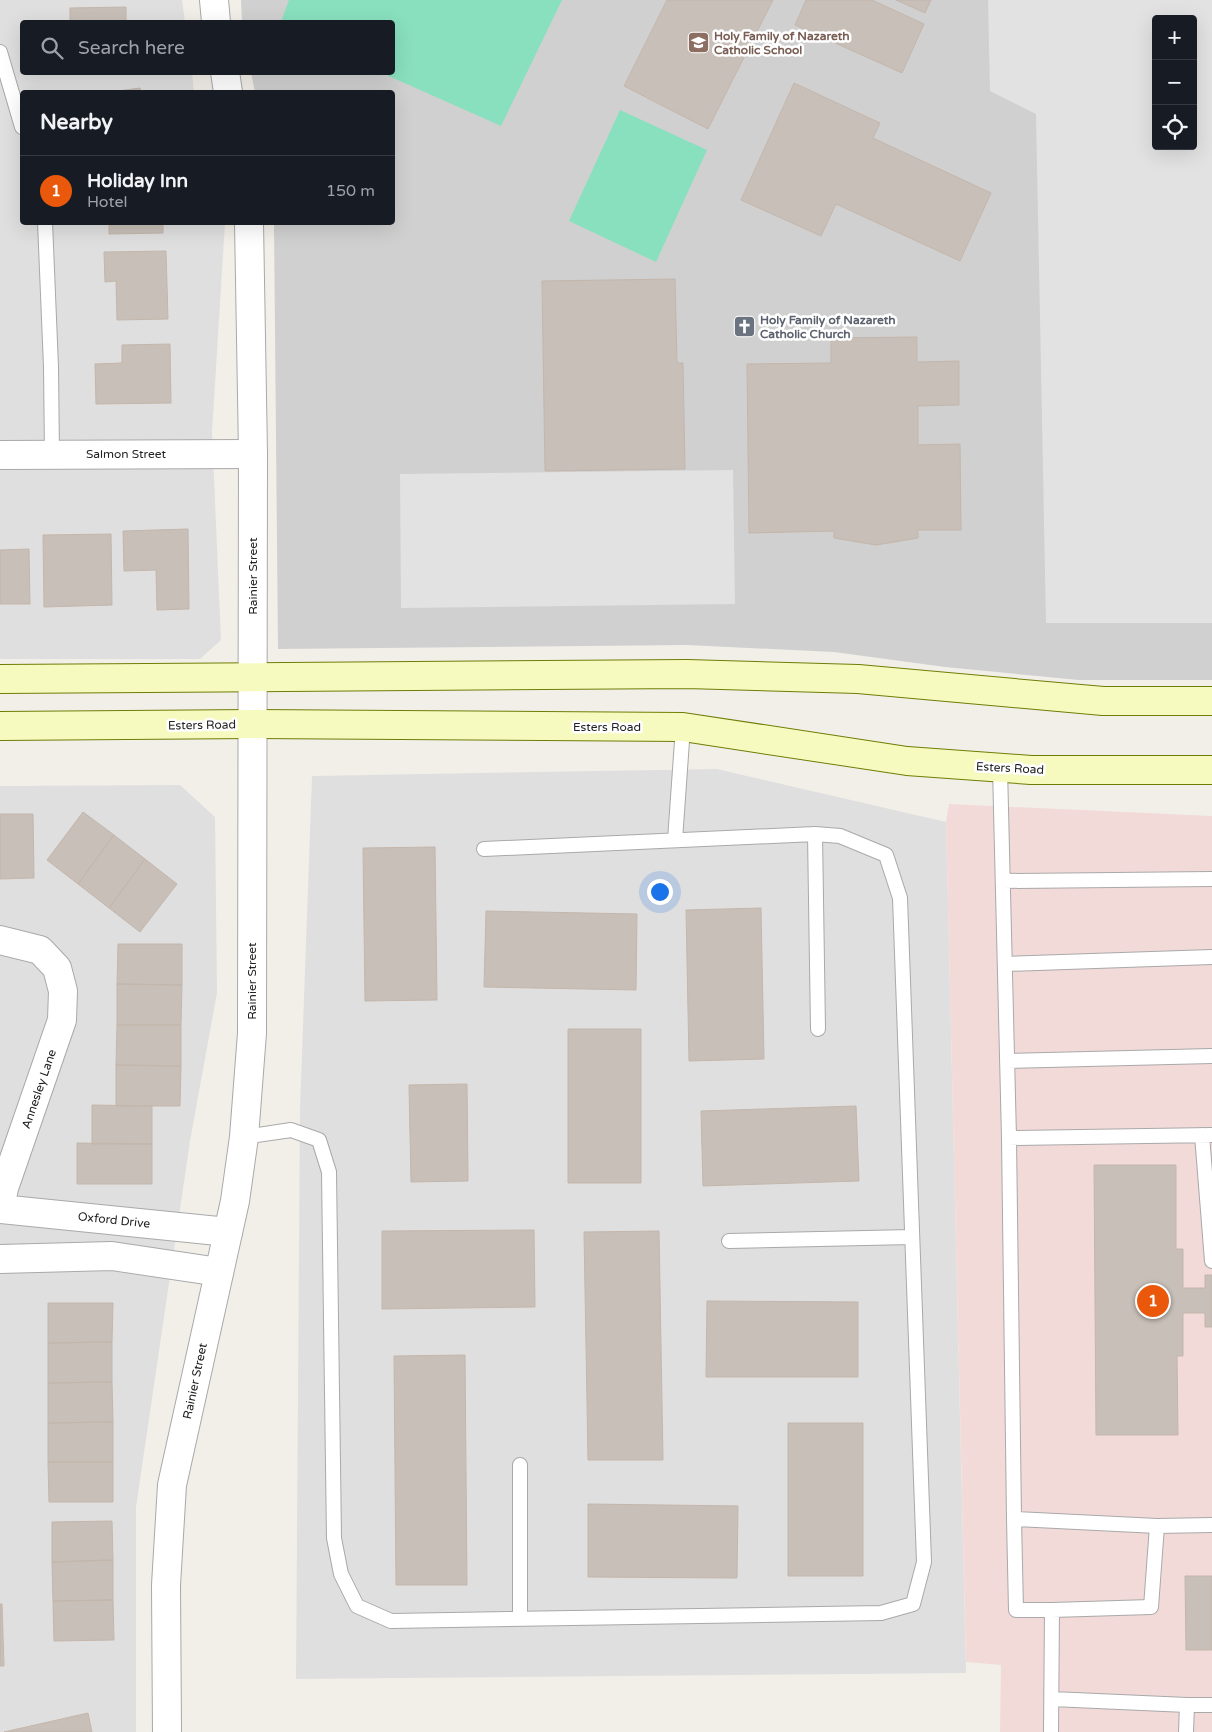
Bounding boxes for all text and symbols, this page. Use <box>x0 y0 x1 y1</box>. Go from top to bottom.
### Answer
map controls <box>1152 15 1197 150</box>
button: + <box>1152 15 1197 60</box>
search box <box>20 20 395 75</box>
place label: Holy Family of Nazareth Catholic School <box>714 29 850 57</box>
school or university icon: Holy Family of Nazareth Catholic School <box>686 31 710 55</box>
icon: search <box>38 34 66 62</box>
text: Search here <box>78 37 185 59</box>
button: − <box>1152 60 1197 105</box>
button: locate <box>1152 105 1197 150</box>
text: Nearby <box>40 110 113 135</box>
text: Holiday Inn <box>87 170 188 192</box>
text: 1 <box>51 181 61 201</box>
text: 150 m <box>326 181 375 201</box>
text: Hotel <box>87 192 128 212</box>
place label: Holy Family of Nazareth Catholic Church <box>760 313 896 341</box>
church icon: Holy Family of Nazareth Catholic Church <box>732 315 756 339</box>
street label: Salmon Street <box>86 447 166 461</box>
street label: Rainier Street <box>246 537 260 615</box>
street label: Esters Road <box>168 717 236 733</box>
street label: Esters Road <box>573 720 641 734</box>
street label: Esters Road <box>976 759 1044 777</box>
your location <box>647 879 673 905</box>
street label: Rainier Street <box>245 942 259 1020</box>
street label: Annesley Lane <box>19 1047 59 1131</box>
street label: Oxford Drive <box>77 1209 151 1231</box>
pin: 1 <box>1137 1282 1169 1320</box>
street label: Rainier Street <box>180 1341 210 1420</box>

